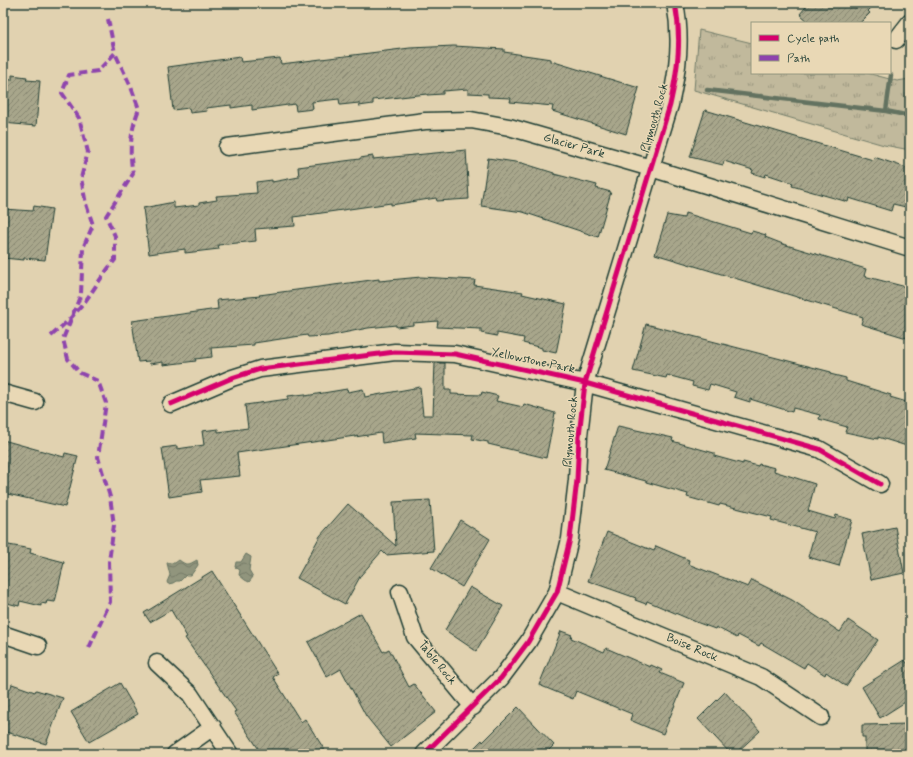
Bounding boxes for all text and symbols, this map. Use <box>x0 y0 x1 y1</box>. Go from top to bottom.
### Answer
legend <box>751 22 891 74</box>
text: Cycle path <box>787 31 839 47</box>
text: Path <box>787 51 810 67</box>
street label: Plymouth Rock <box>637 81 673 155</box>
street label: Glacier Park <box>541 130 607 162</box>
street label: Yellowstone Park <box>489 344 577 378</box>
street label: Plymouth Rock <box>560 396 582 468</box>
street label: Boise Rock <box>664 630 720 666</box>
street label: Table Rock <box>414 637 460 689</box>

